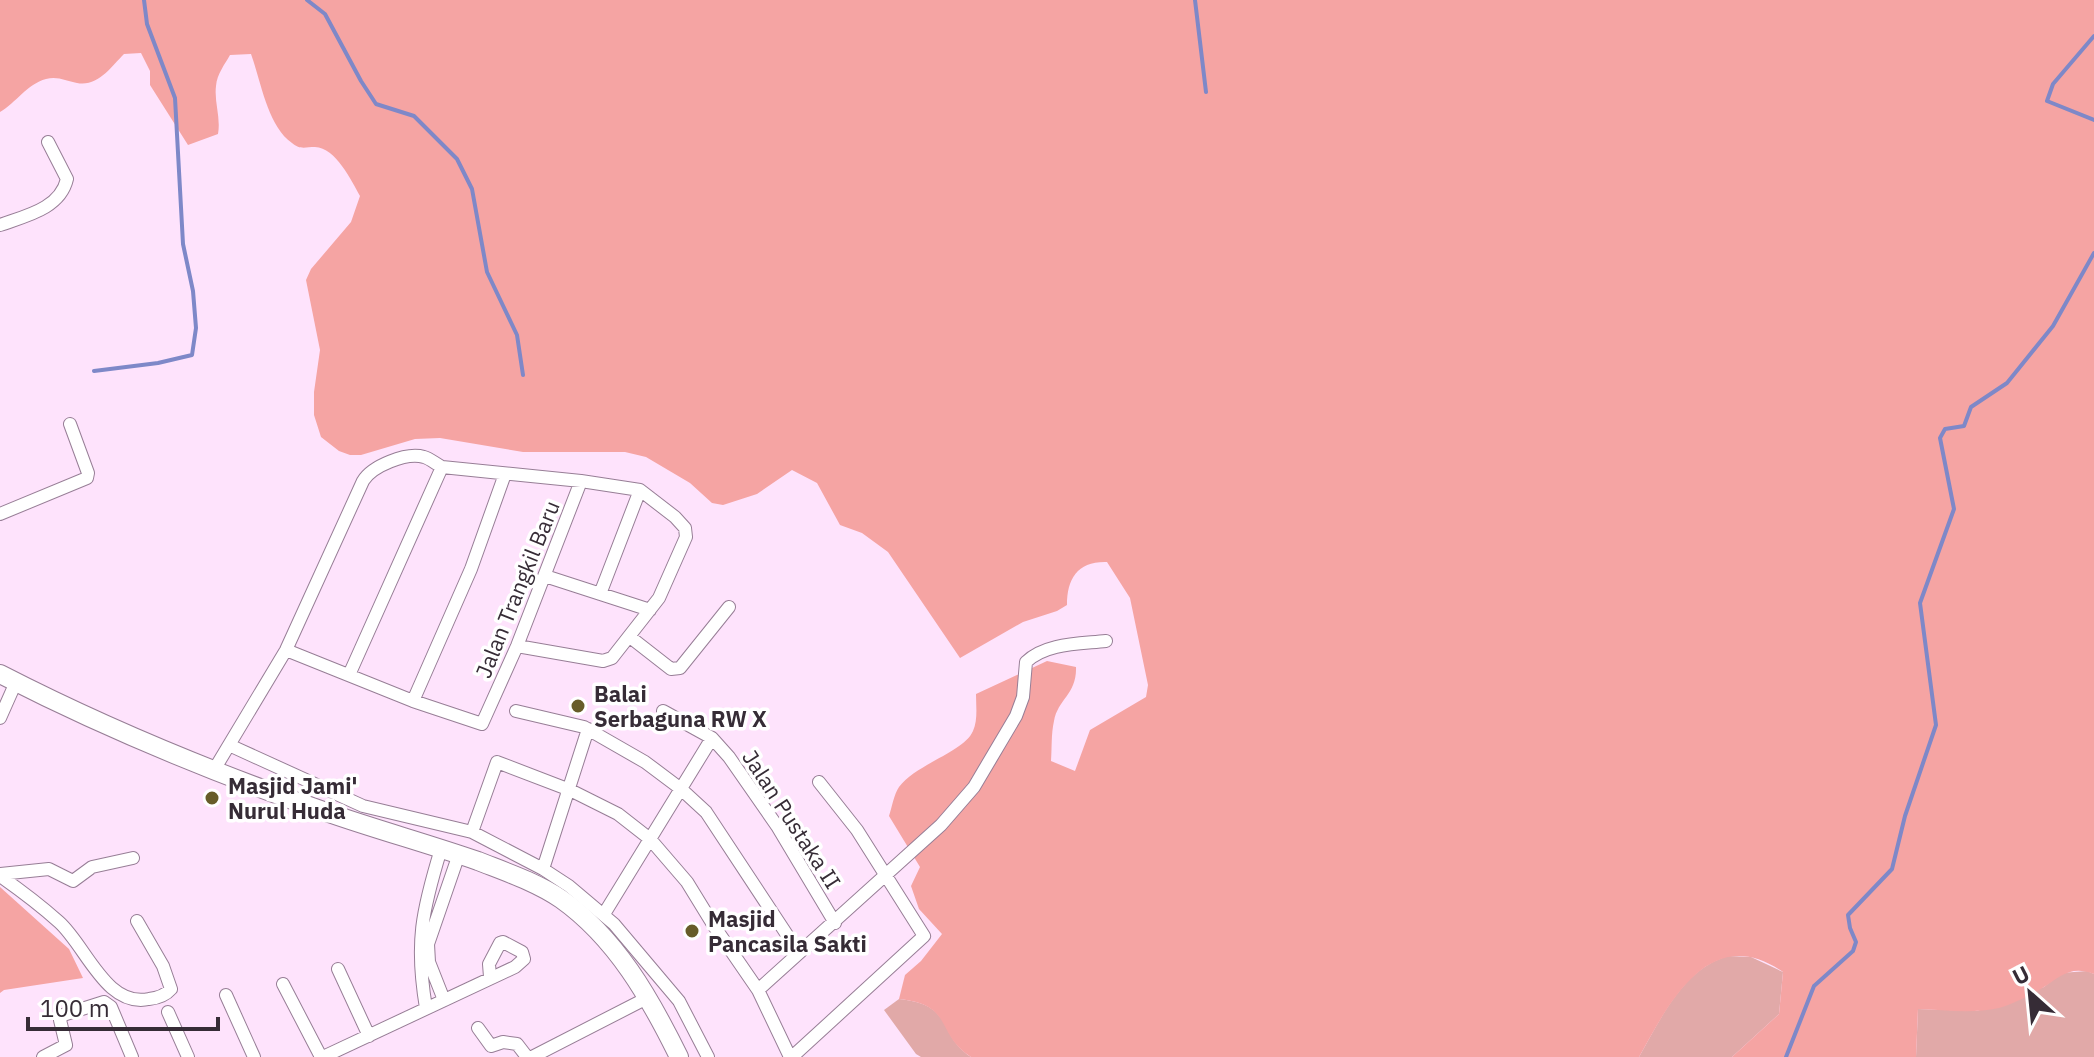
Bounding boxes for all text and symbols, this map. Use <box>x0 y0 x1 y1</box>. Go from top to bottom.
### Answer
street label: Jalan Trangkil Baru <box>468 496 566 682</box>
place label: Balai Serbaguna RW X <box>594 679 767 733</box>
marker: Balai Serbaguna RW X <box>569 697 587 715</box>
street label: Jalan Pustaka II <box>736 744 848 894</box>
place label: Masjid Jami' Nurul Huda <box>228 771 357 825</box>
marker: Masjid Jami' Nurul Huda <box>203 789 221 807</box>
place label: Masjid Pancasila Sakti <box>708 904 867 958</box>
marker: Masjid Pancasila Sakti <box>683 922 701 940</box>
north arrow <box>1990 953 2070 1033</box>
text: U <box>2007 958 2034 991</box>
scale bar <box>28 981 218 1031</box>
text: 100 m <box>40 992 110 1024</box>

